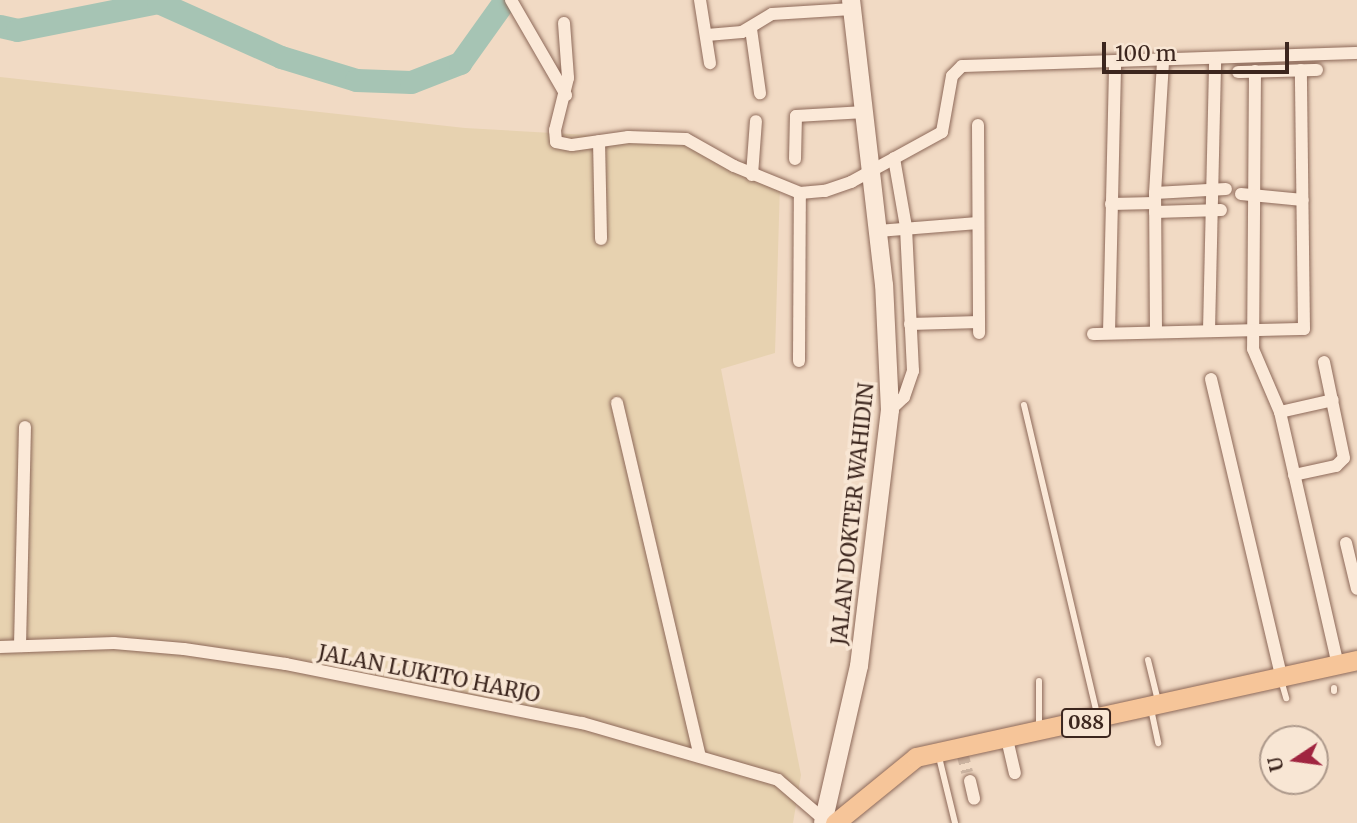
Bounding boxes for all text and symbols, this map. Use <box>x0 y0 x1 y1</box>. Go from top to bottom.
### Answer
scale bar <box>1105 28 1292 72</box>
text: 100 m <box>1115 40 1177 67</box>
street label: JALAN DOKTER WAHIDIN <box>827 382 879 646</box>
street label: JALAN LUKITO HARJO <box>316 640 542 708</box>
road number: 088 <box>1060 708 1112 738</box>
north arrow <box>1259 725 1329 795</box>
text: U <box>1262 755 1289 774</box>

